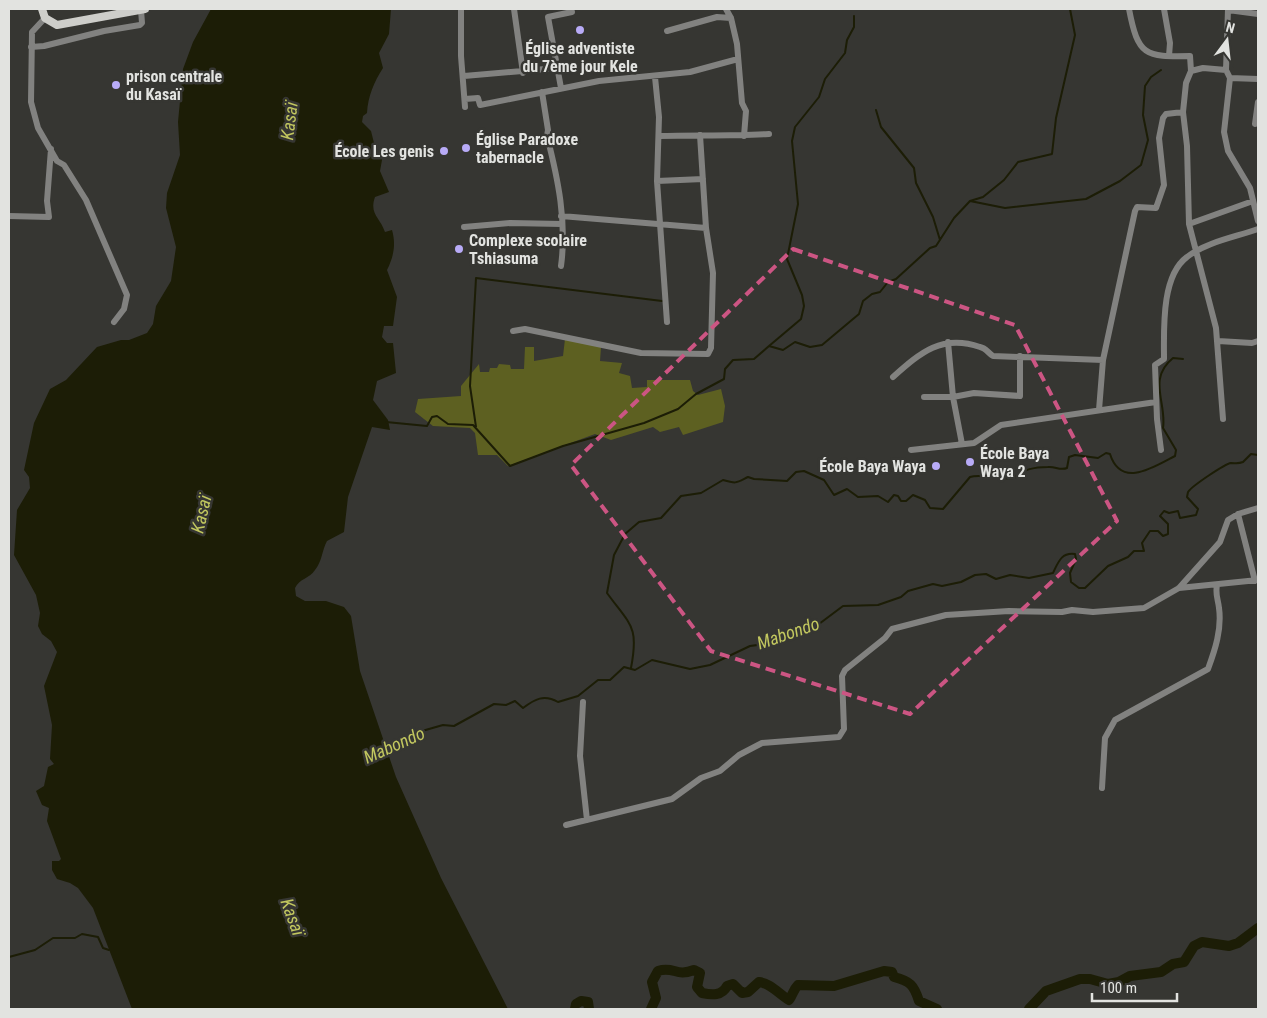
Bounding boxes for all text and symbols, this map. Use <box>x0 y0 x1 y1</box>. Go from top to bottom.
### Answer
north arrow <box>1202 15 1252 65</box>
text: N <box>1224 19 1237 36</box>
marker: Église adventiste du 7ème jour Kele <box>574 24 586 36</box>
place label: Église adventiste du 7ème jour Kele <box>522 39 638 76</box>
place label: prison centrale du Kasaï <box>126 67 222 104</box>
marker: prison centrale du Kasaï <box>110 79 122 91</box>
water label: Kasaï <box>276 99 302 141</box>
place label: Église Paradoxe tabernacle <box>476 130 578 167</box>
place label: École Les genis <box>334 142 434 161</box>
marker: Église Paradoxe tabernacle <box>460 142 472 154</box>
marker: École Les genis <box>438 145 450 157</box>
place label: Complexe scolaire Tshiasuma <box>469 231 587 268</box>
marker: Complexe scolaire Tshiasuma <box>453 243 465 255</box>
place label: École Baya Waya 2 <box>980 444 1050 481</box>
marker: École Baya Waya 2 <box>964 456 976 468</box>
place label: École Baya Waya <box>819 457 926 476</box>
marker: École Baya Waya <box>930 460 942 472</box>
water label: Kasaï <box>186 491 216 535</box>
water label: Mabondo <box>754 613 822 653</box>
water label: Mabondo <box>360 722 428 768</box>
water label: Kasaï <box>277 895 310 940</box>
scale bar <box>1092 970 1177 1002</box>
text: 100 m <box>1100 979 1137 997</box>

